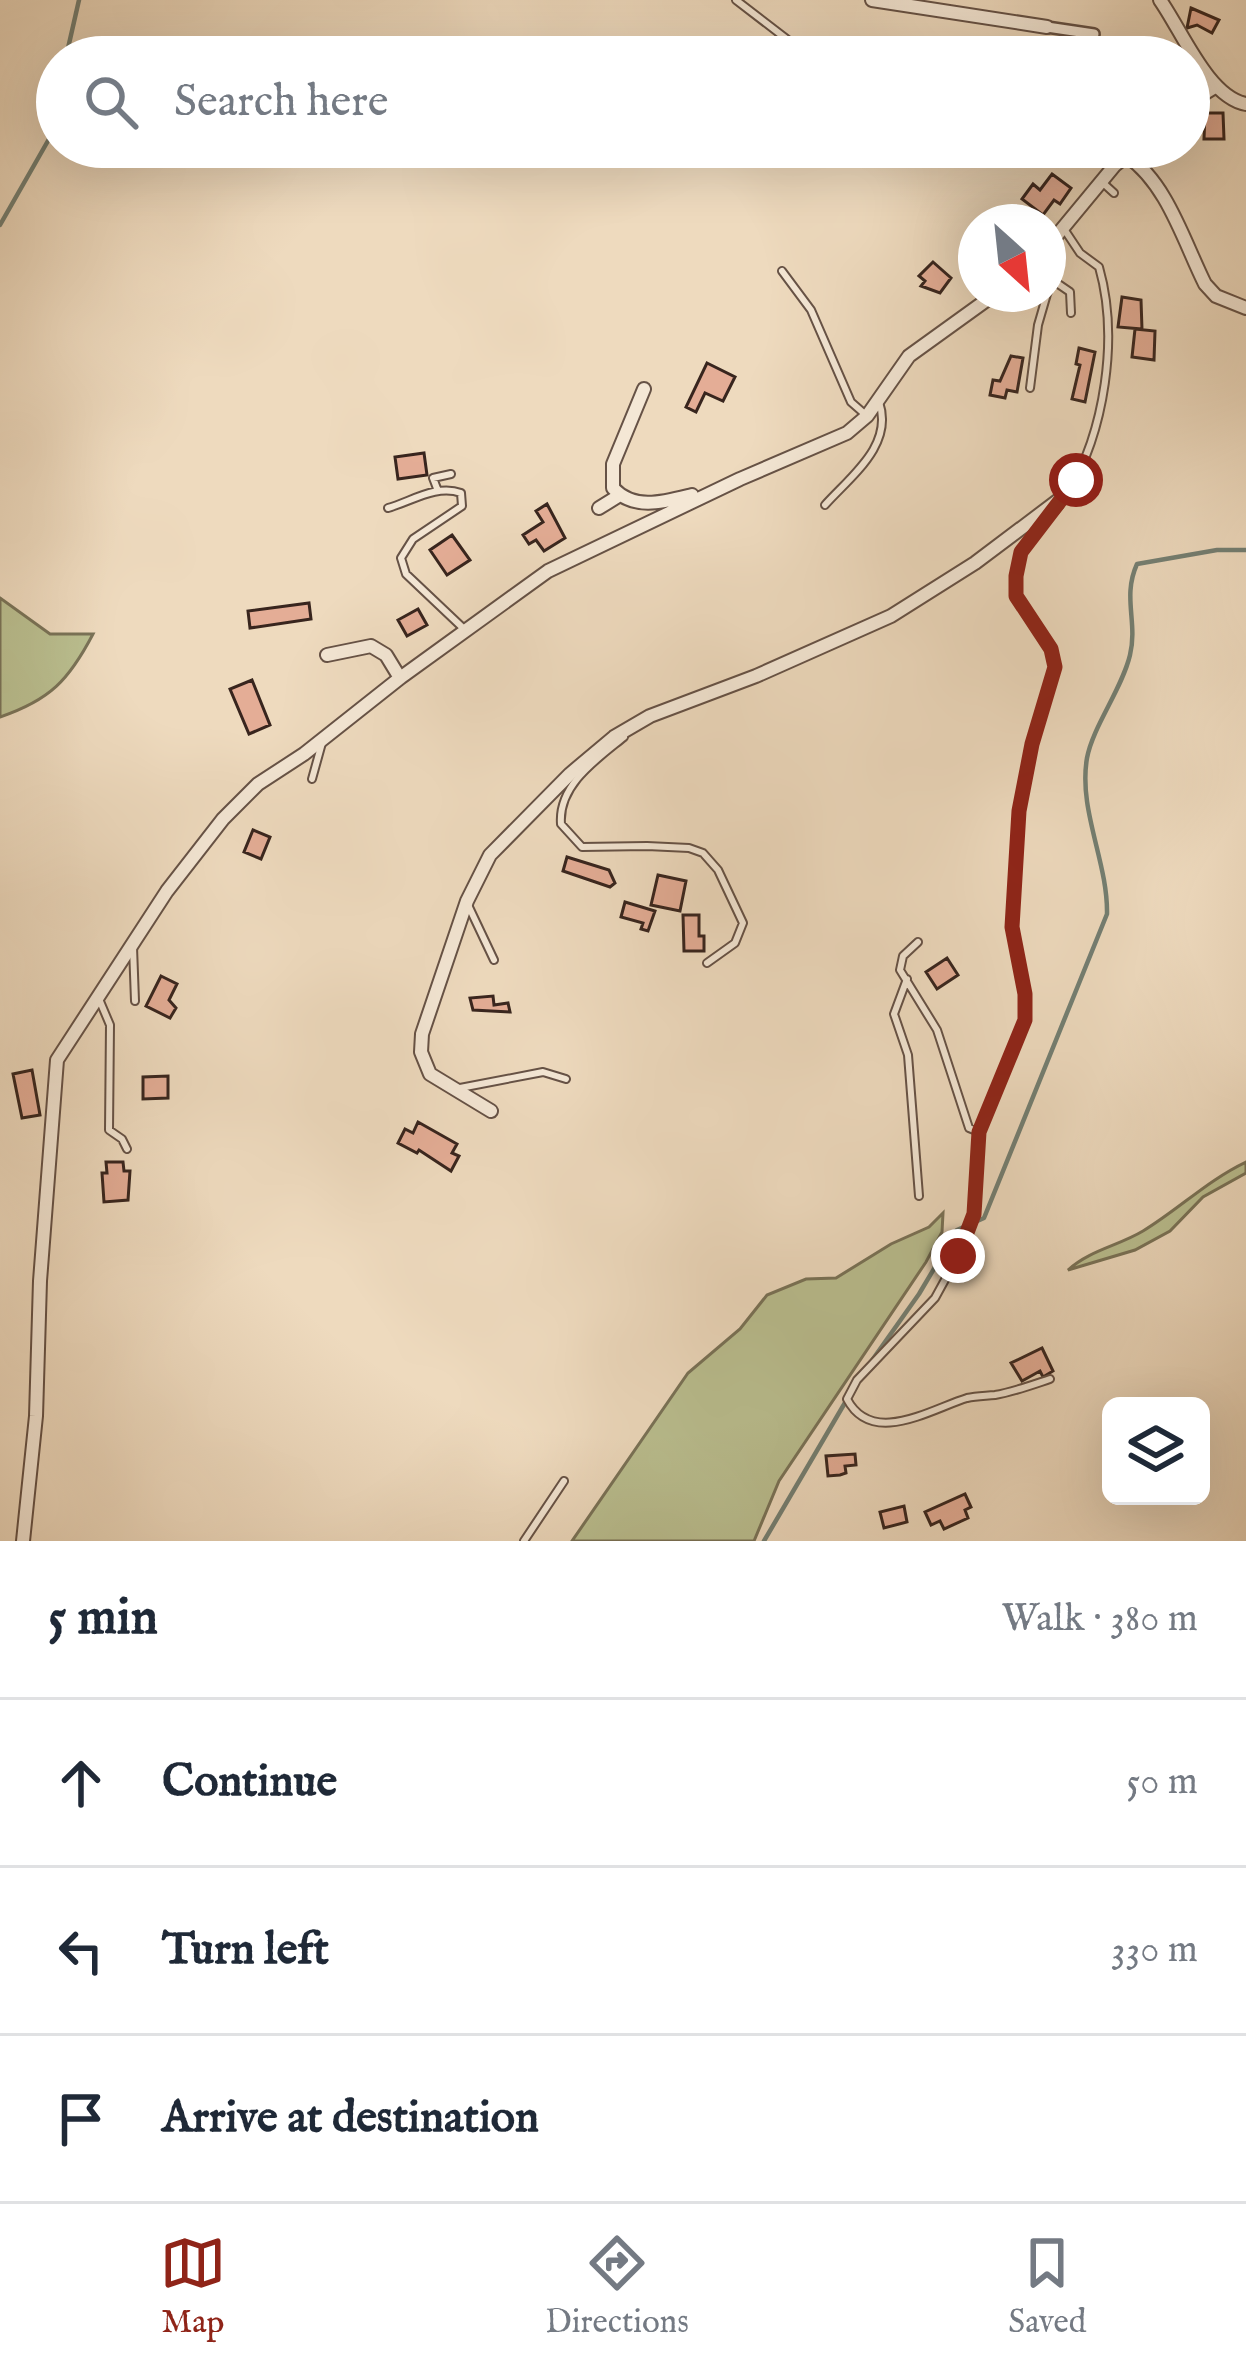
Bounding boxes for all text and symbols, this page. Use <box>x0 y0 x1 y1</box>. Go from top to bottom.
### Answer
search box <box>36 36 1210 168</box>
icon: search <box>78 69 144 135</box>
text: Search here <box>174 74 388 131</box>
north arrow <box>958 204 1066 312</box>
route start <box>1049 453 1103 507</box>
route end <box>931 1229 985 1283</box>
map controls <box>1102 1397 1210 1505</box>
button: layers <box>1102 1397 1210 1505</box>
text: 5 min <box>48 1587 158 1652</box>
text: Walk · 380 m <box>1002 1595 1198 1644</box>
icon: ahead <box>48 1750 114 1816</box>
text: Continue <box>162 1754 337 1811</box>
text: 50 m <box>1126 1758 1198 1807</box>
icon: left <box>48 1918 114 1984</box>
text: Turn left <box>162 1922 329 1979</box>
text: 330 m <box>1111 1926 1198 1975</box>
icon: arrive <box>48 2086 114 2152</box>
text: Arrive at destination <box>162 2090 539 2147</box>
tab: Map <box>160 2230 226 2344</box>
tab: Directions <box>545 2230 689 2344</box>
tab: Saved <box>1008 2230 1086 2344</box>

